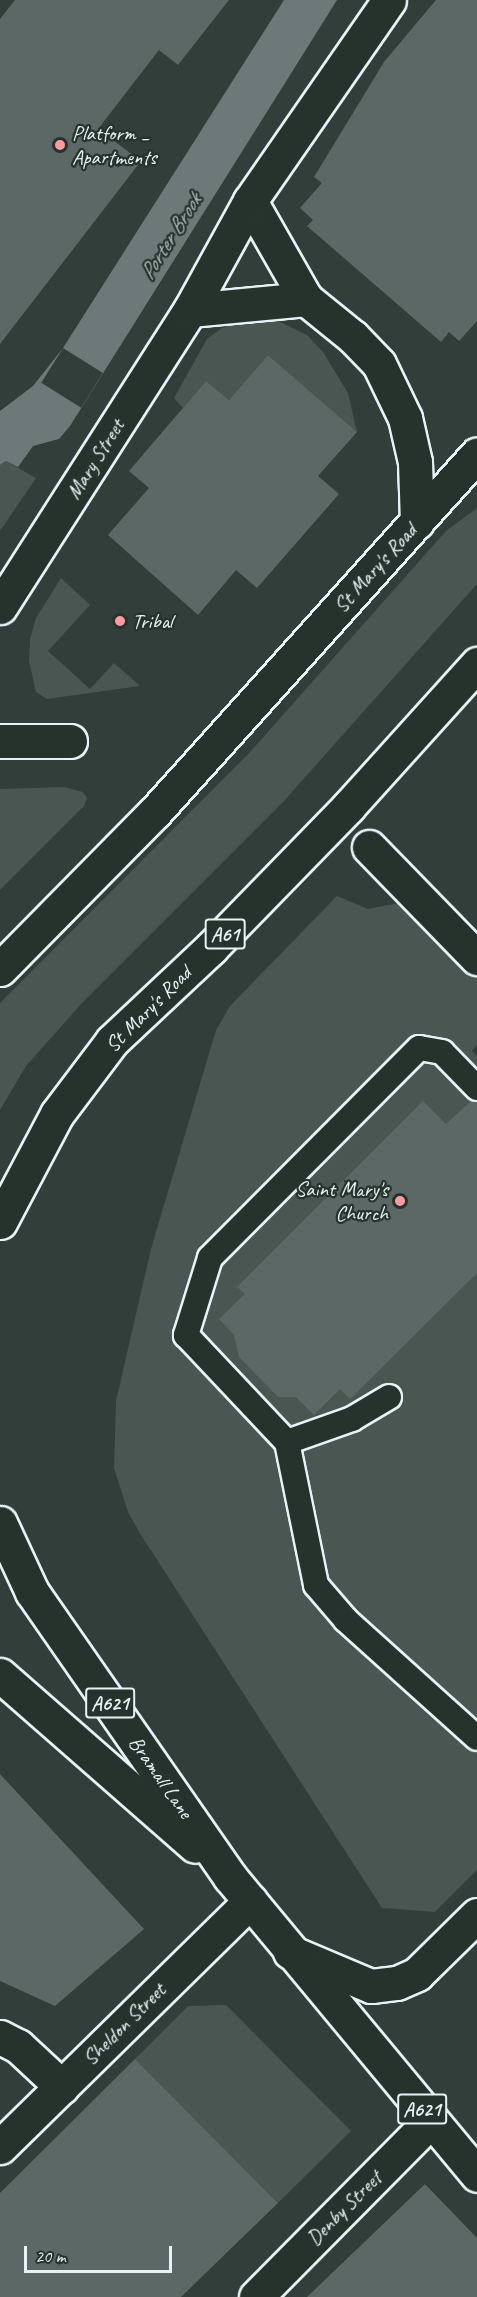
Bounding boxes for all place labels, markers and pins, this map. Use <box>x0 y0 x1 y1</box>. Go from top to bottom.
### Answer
place label: Platform _ Apartments <box>72 120 156 170</box>
marker: Platform _ Apartments <box>53 138 67 152</box>
place label: Tribal <box>132 608 173 634</box>
marker: Tribal <box>113 614 127 628</box>
place label: Saint Mary's Church <box>295 1176 388 1226</box>
marker: Saint Mary's Church <box>393 1194 407 1208</box>

